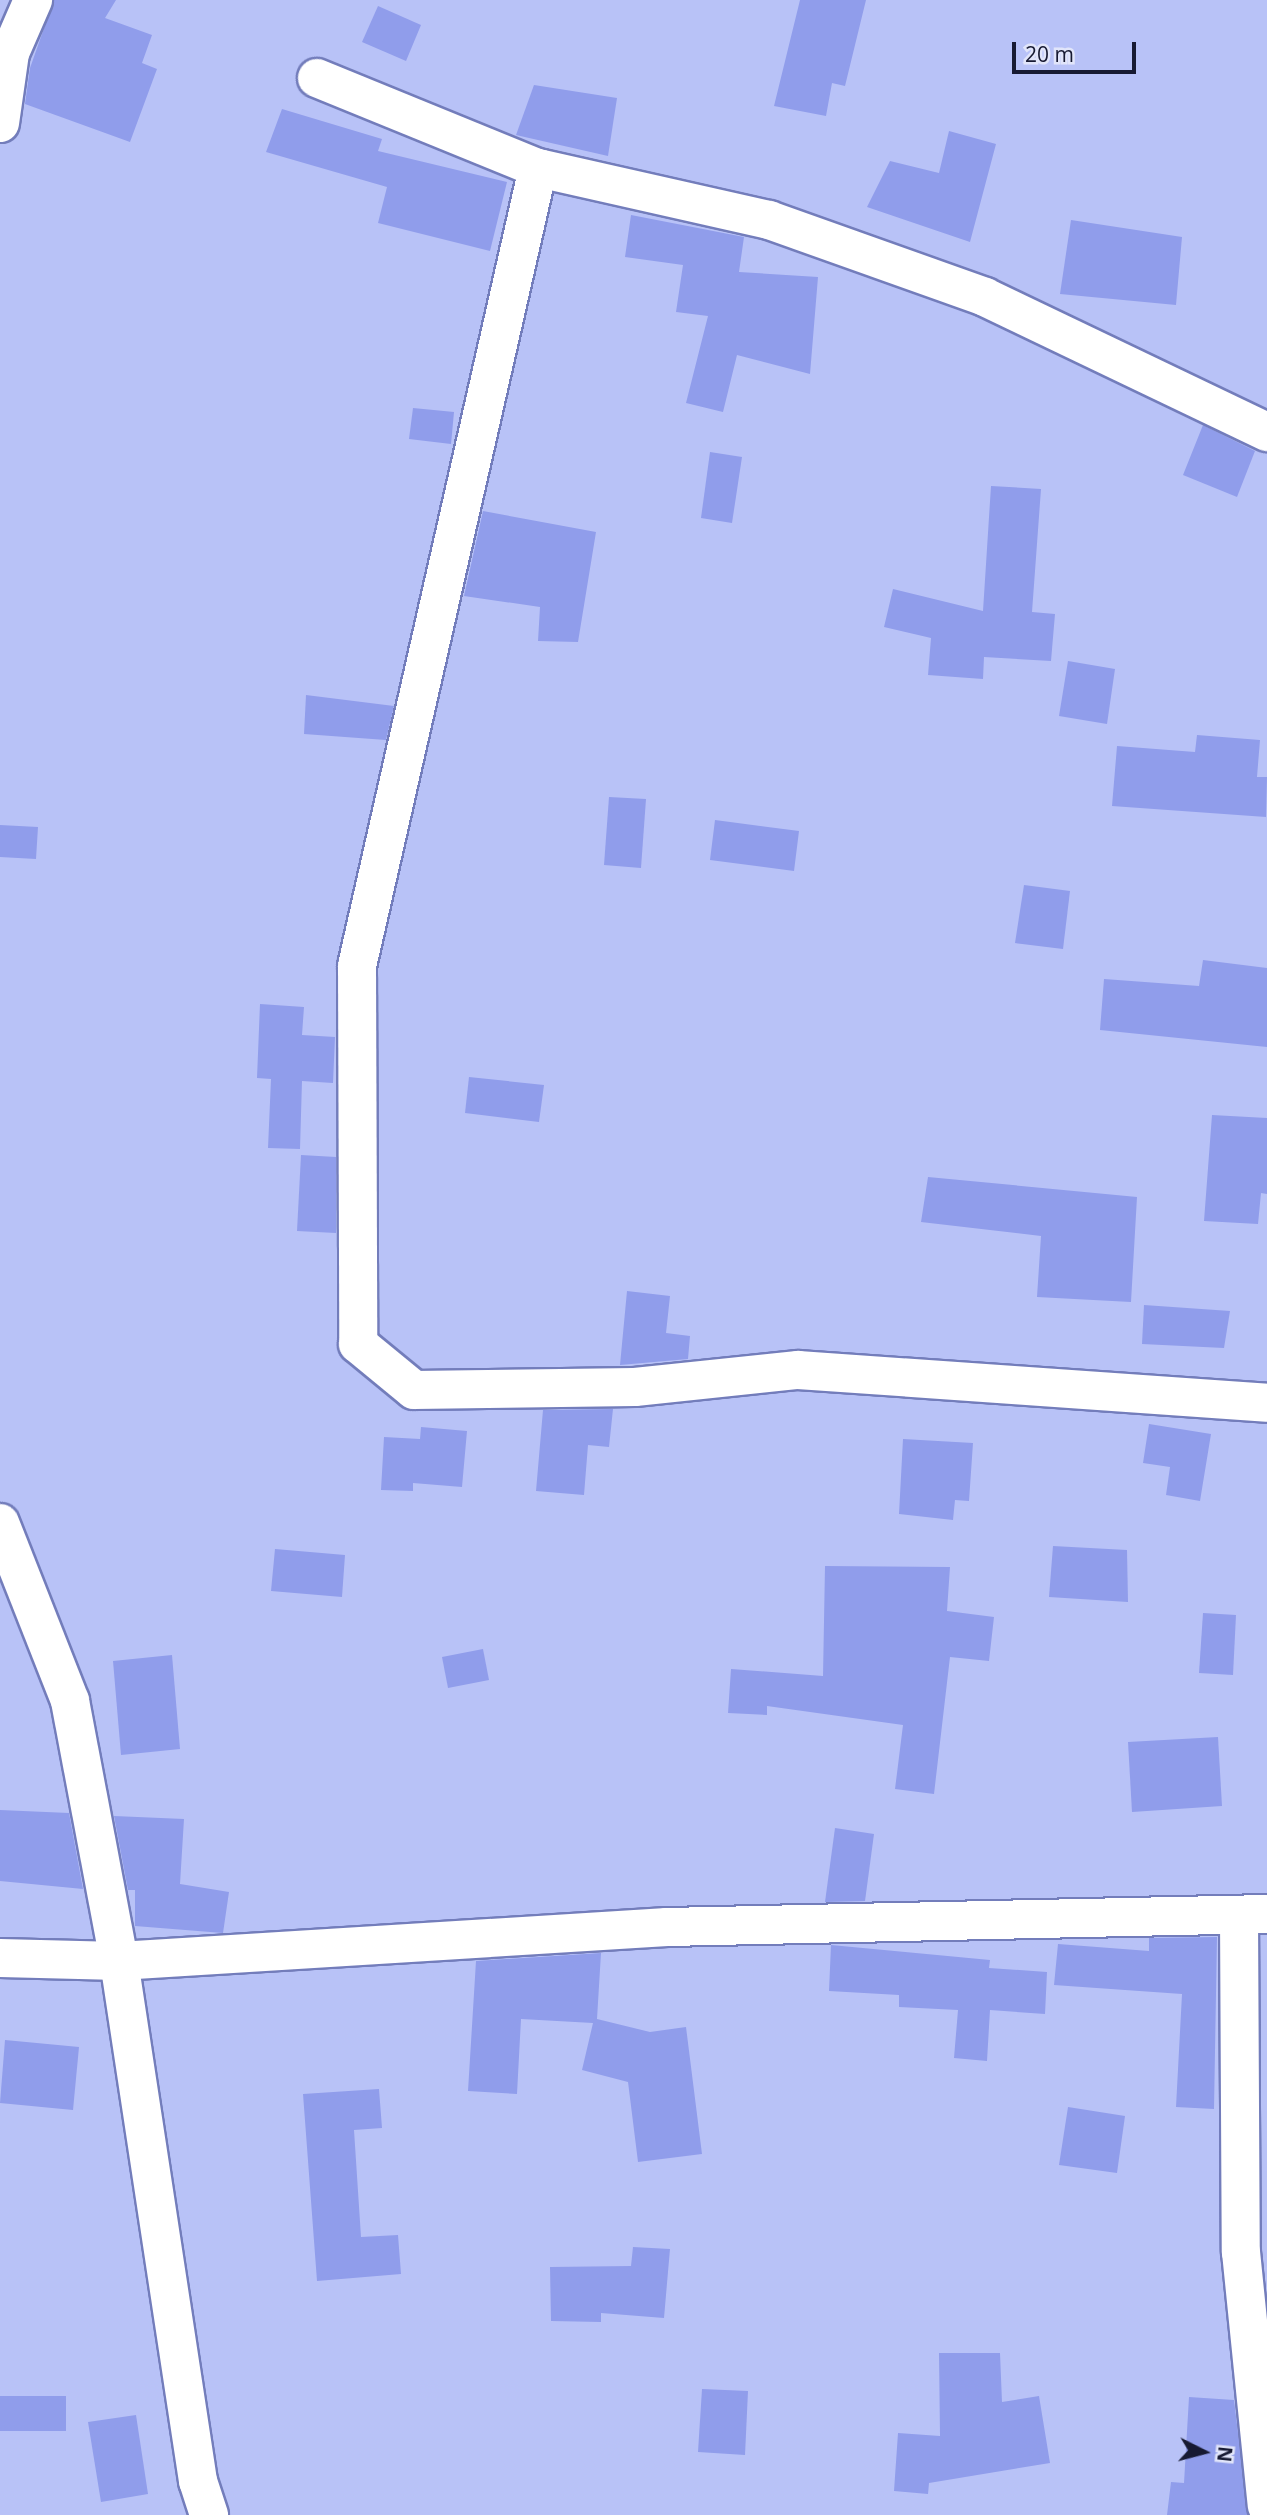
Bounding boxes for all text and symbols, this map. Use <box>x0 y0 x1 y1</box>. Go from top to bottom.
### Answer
scale bar <box>1015 28 1139 72</box>
text: 20 m <box>1025 40 1074 68</box>
north arrow <box>1169 2417 1239 2487</box>
text: N <box>1211 2445 1239 2463</box>

